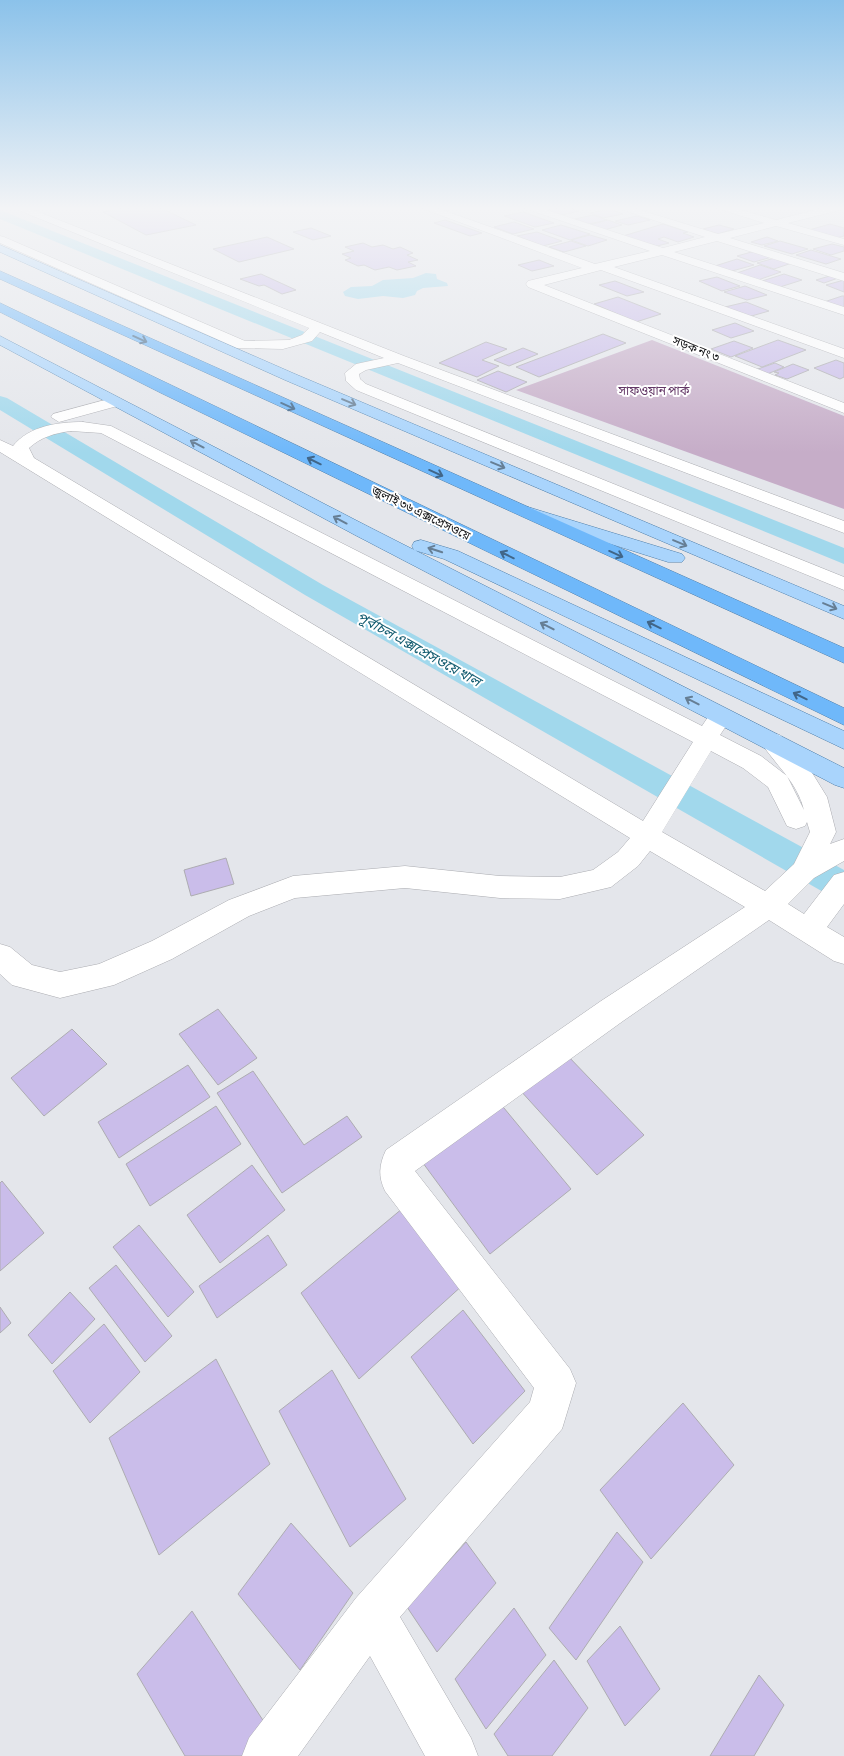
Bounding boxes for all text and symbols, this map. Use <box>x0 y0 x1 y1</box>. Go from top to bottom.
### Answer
street label: সড়ক নং ৩ <box>669 333 721 366</box>
one-way arrow <box>132 334 147 344</box>
park label: সাফওয়ান পার্ক <box>618 383 690 399</box>
one-way arrow <box>341 397 356 407</box>
one-way arrow <box>280 402 295 411</box>
one-way arrow <box>189 439 204 449</box>
one-way arrow <box>306 456 321 466</box>
one-way arrow <box>490 461 505 471</box>
one-way arrow <box>428 469 443 479</box>
street label: জুলাই ৩৬ এক্সপ্রেসওয়ে <box>368 482 473 544</box>
one-way arrow <box>334 514 348 524</box>
one-way arrow <box>672 538 687 548</box>
one-way arrow <box>428 545 444 554</box>
one-way arrow <box>500 549 515 559</box>
one-way arrow <box>608 550 623 560</box>
one-way arrow <box>822 602 837 612</box>
water label: পূর্বাচল এক্সপ্রেসওয়ে খাল <box>354 608 486 692</box>
one-way arrow <box>647 620 662 629</box>
one-way arrow <box>540 621 555 630</box>
one-way arrow <box>793 690 808 700</box>
one-way arrow <box>684 696 699 706</box>

